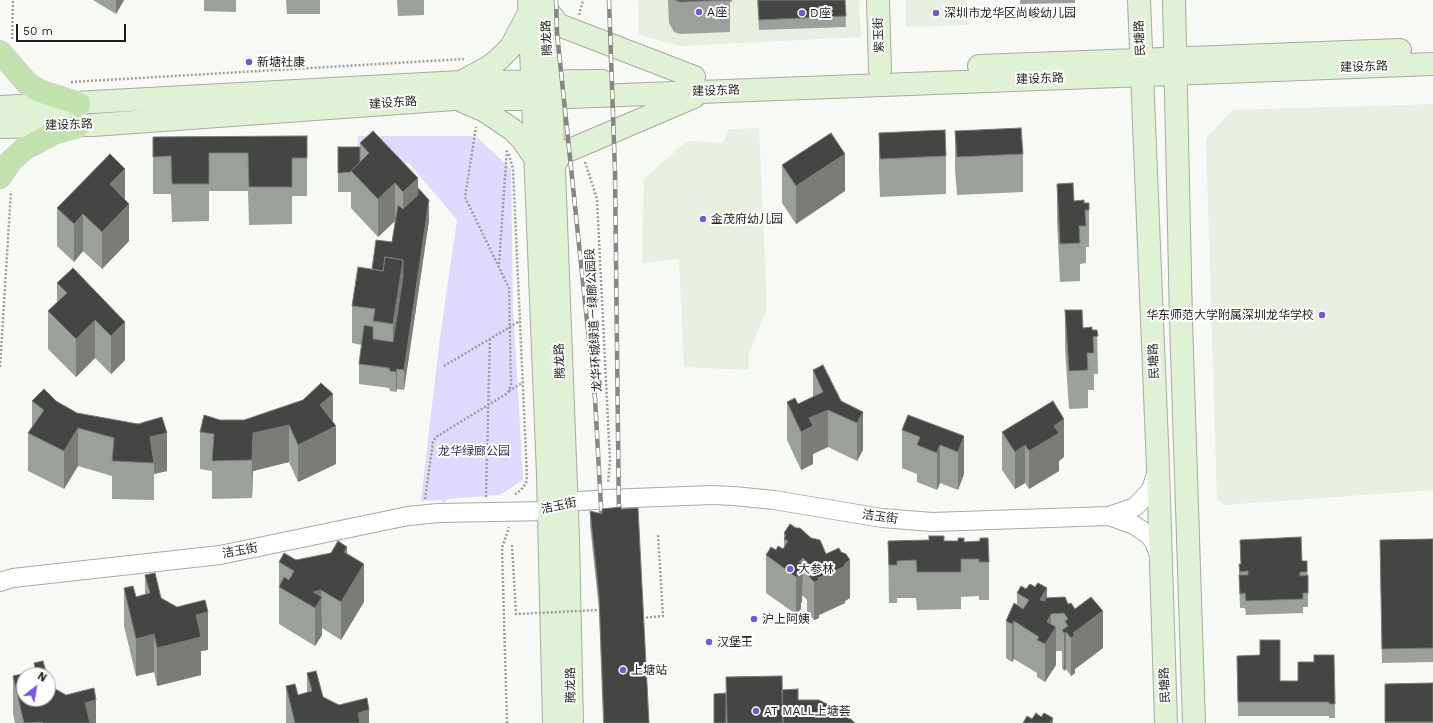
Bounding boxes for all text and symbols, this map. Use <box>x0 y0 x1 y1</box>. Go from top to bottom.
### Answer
place label: A座 <box>707 5 727 19</box>
place label: D座 <box>810 6 831 20</box>
place label: 深圳市龙华区尚峻幼儿园 <box>944 6 1076 20</box>
marker: A座 <box>694 7 704 17</box>
marker: D座 <box>797 8 807 18</box>
marker: 深圳市龙华区尚峻幼儿园 <box>931 8 941 18</box>
scale bar <box>18 16 128 42</box>
street label: 紫玉街 <box>871 17 887 53</box>
street label: 腾龙路 <box>539 20 555 56</box>
street label: 民塘路 <box>1132 20 1148 56</box>
text: 50 m <box>23 24 53 38</box>
place label: 新塘社康 <box>257 55 305 69</box>
marker: 新塘社康 <box>244 57 254 67</box>
street label: 建设东路 <box>1340 59 1388 75</box>
street label: 建设东路 <box>1016 71 1064 87</box>
street label: 建设东路 <box>692 83 740 99</box>
street label: 建设东路 <box>369 94 417 112</box>
street label: 建设东路 <box>45 117 93 133</box>
place label: 金茂府幼儿园 <box>711 212 783 226</box>
marker: 金茂府幼儿园 <box>698 214 708 224</box>
street label: 龙华环城绿道－绿廊公园段 <box>583 248 605 392</box>
place label: 华东师范大学附属深圳龙华学校 <box>1146 308 1314 322</box>
marker: 华东师范大学附属深圳龙华学校 <box>1317 310 1327 320</box>
street label: 腾龙路 <box>552 343 568 379</box>
street label: 民塘路 <box>1146 343 1162 379</box>
park label: 龙华绿廊公园 <box>438 444 510 458</box>
street label: 洁玉街 <box>540 495 578 517</box>
street label: 洁玉街 <box>861 507 899 527</box>
street label: 洁玉街 <box>221 541 259 561</box>
place label: 大参林 <box>798 562 834 576</box>
marker: 大参林 <box>785 564 795 574</box>
place label: 沪上阿姨 <box>762 612 810 626</box>
marker: 沪上阿姨 <box>749 614 759 624</box>
place label: 汉堡王 <box>717 635 753 649</box>
marker: 汉堡王 <box>704 637 714 647</box>
place label: 上塘站 <box>631 663 667 677</box>
marker: 上塘站 <box>618 665 628 675</box>
north arrow <box>16 667 56 707</box>
street label: 腾龙路 <box>563 667 579 703</box>
street label: 民塘路 <box>1157 667 1173 703</box>
text: N <box>35 669 49 685</box>
place label: AT MALL上塘荟 <box>764 704 851 718</box>
marker: AT MALL上塘荟 <box>751 706 761 716</box>

